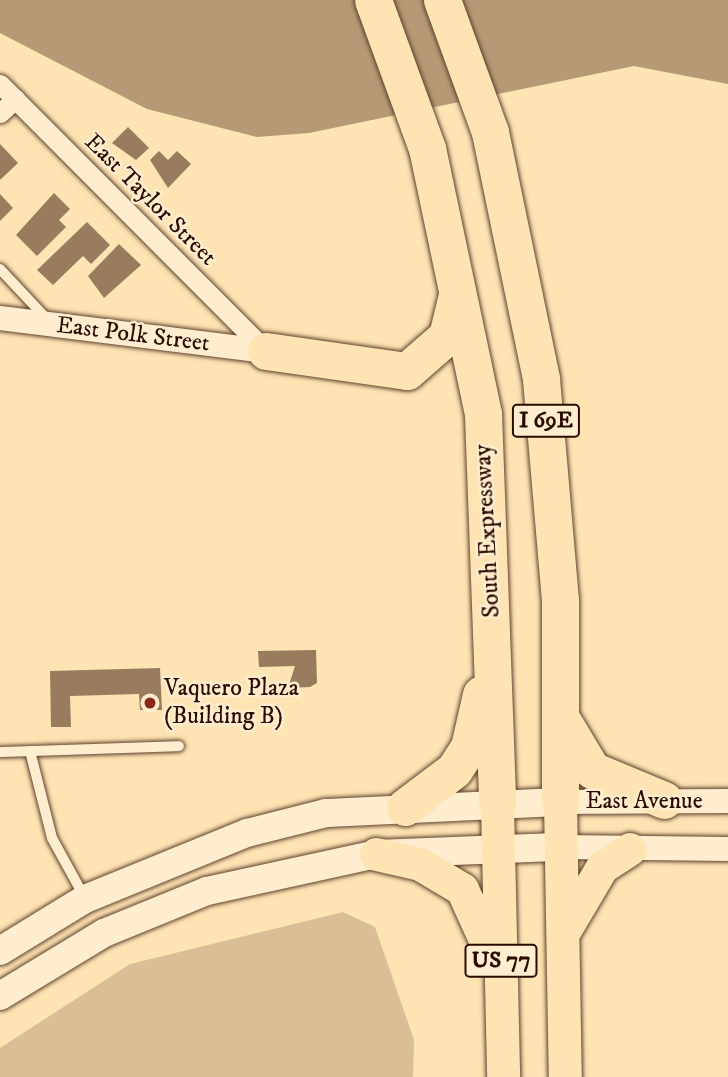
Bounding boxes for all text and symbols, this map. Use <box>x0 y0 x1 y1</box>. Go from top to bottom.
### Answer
street label: East Taylor Street <box>78 128 222 272</box>
street label: East Polk Street <box>55 311 211 359</box>
road number: I 69E <box>511 402 581 440</box>
street label: South Expressway <box>469 444 507 618</box>
place label: Vaquero Plaza (Building B) <box>164 675 299 731</box>
marker: Vaquero Plaza (Building B) <box>142 695 158 711</box>
street label: East Avenue <box>585 788 703 816</box>
road number: US 77 <box>464 942 538 980</box>

